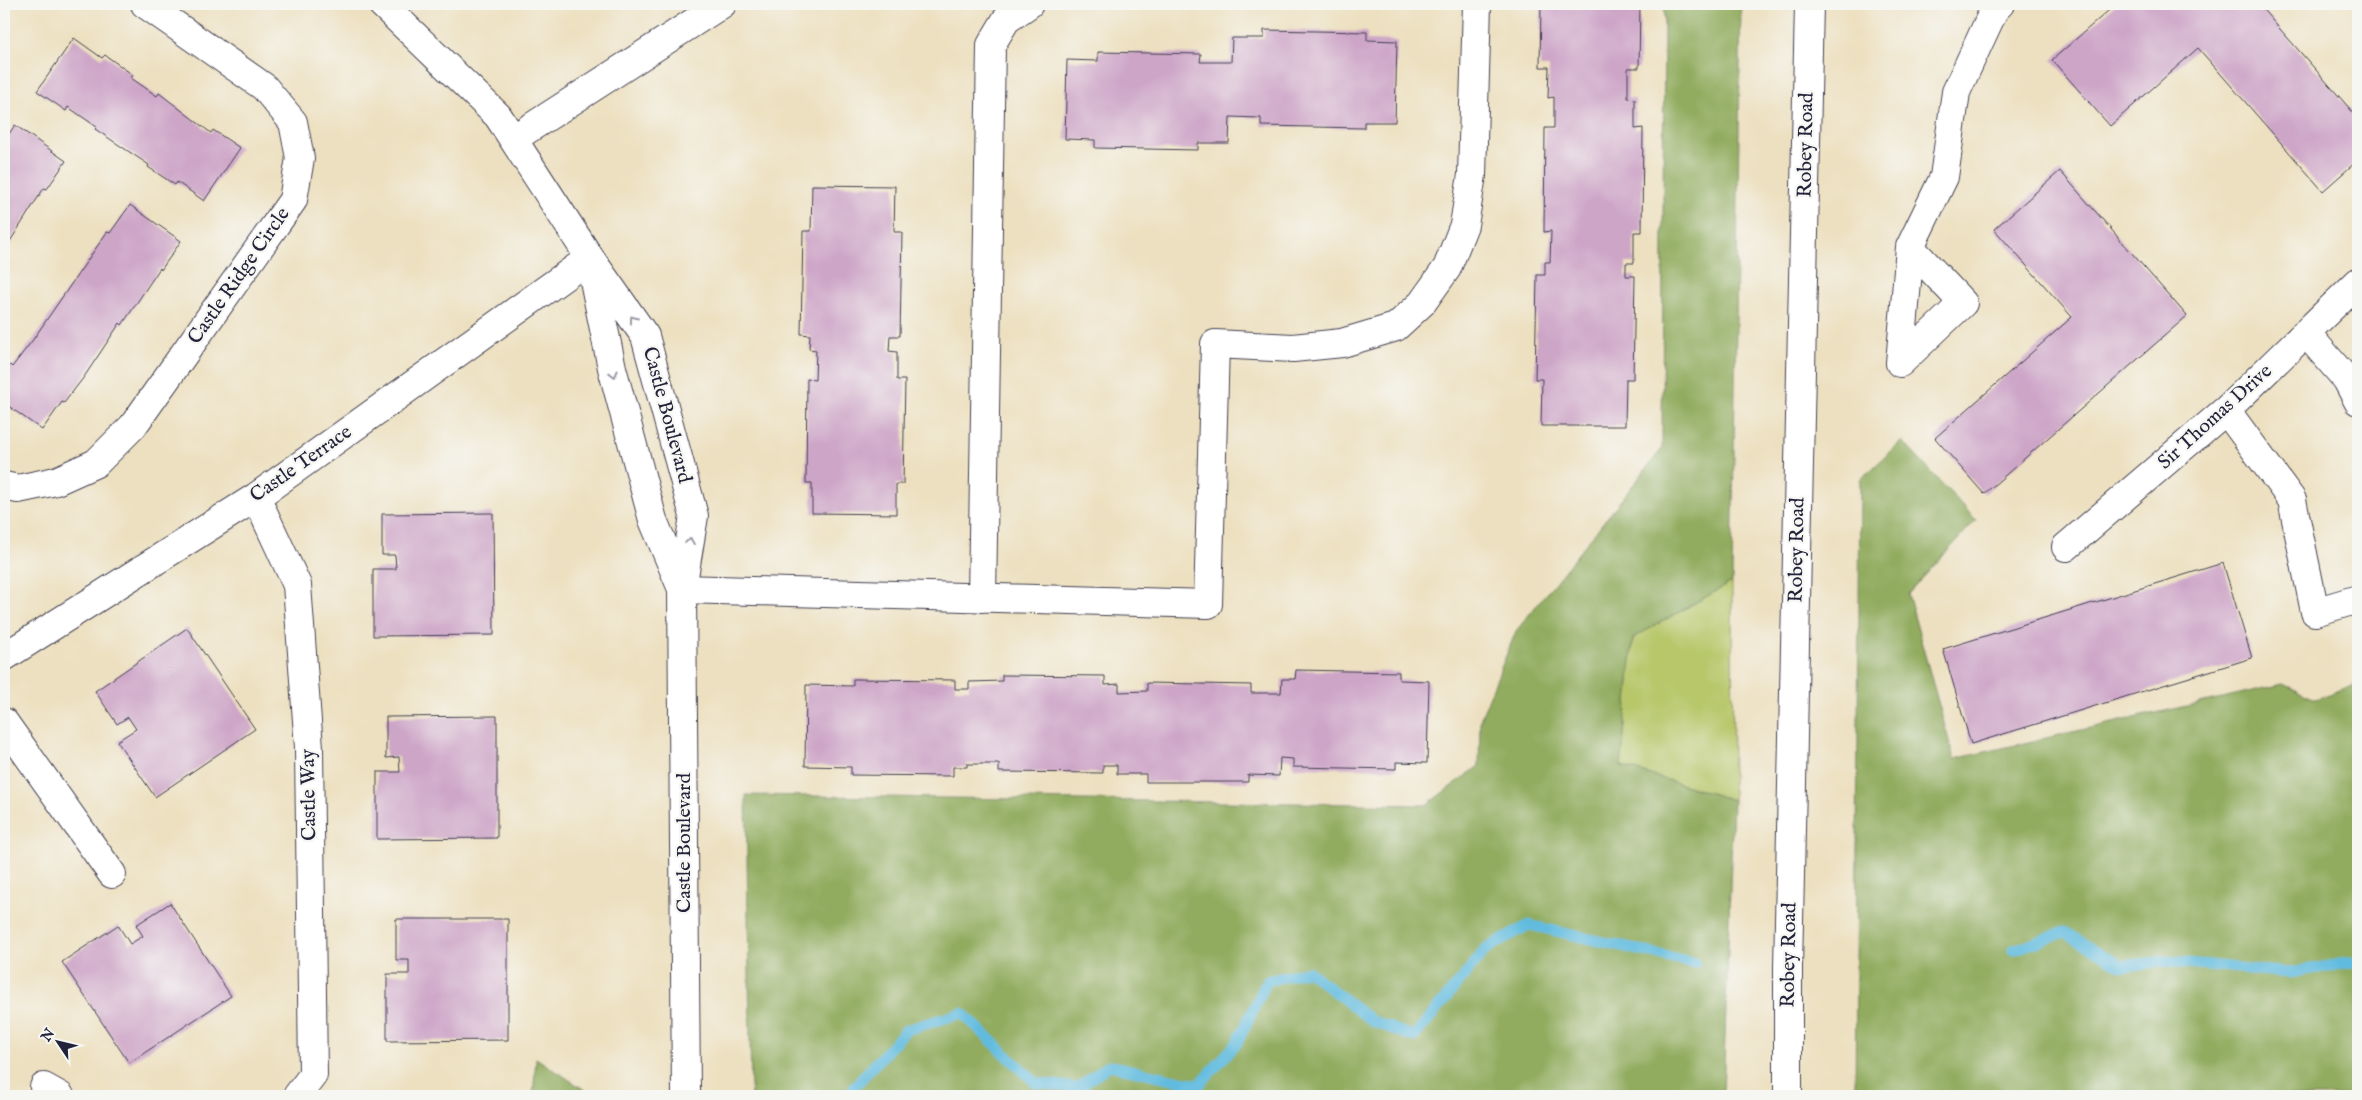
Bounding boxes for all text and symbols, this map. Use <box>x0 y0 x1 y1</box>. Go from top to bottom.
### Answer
street label: Robey Road <box>1793 92 1819 198</box>
street label: Castle Ridge Circle <box>183 203 295 349</box>
one-way arrow <box>630 315 639 325</box>
street label: Castle Boulevard <box>637 344 697 486</box>
street label: Sir Thomas Drive <box>2153 359 2277 475</box>
one-way arrow <box>608 369 618 377</box>
street label: Castle Terrace <box>245 420 357 508</box>
street label: Robey Road <box>1784 497 1810 603</box>
one-way arrow <box>684 537 694 545</box>
street label: Castle Way <box>296 749 322 841</box>
street label: Castle Boulevard <box>672 773 697 913</box>
street label: Robey Road <box>1776 902 1802 1008</box>
north arrow <box>32 1018 82 1068</box>
text: N <box>37 1025 59 1046</box>

